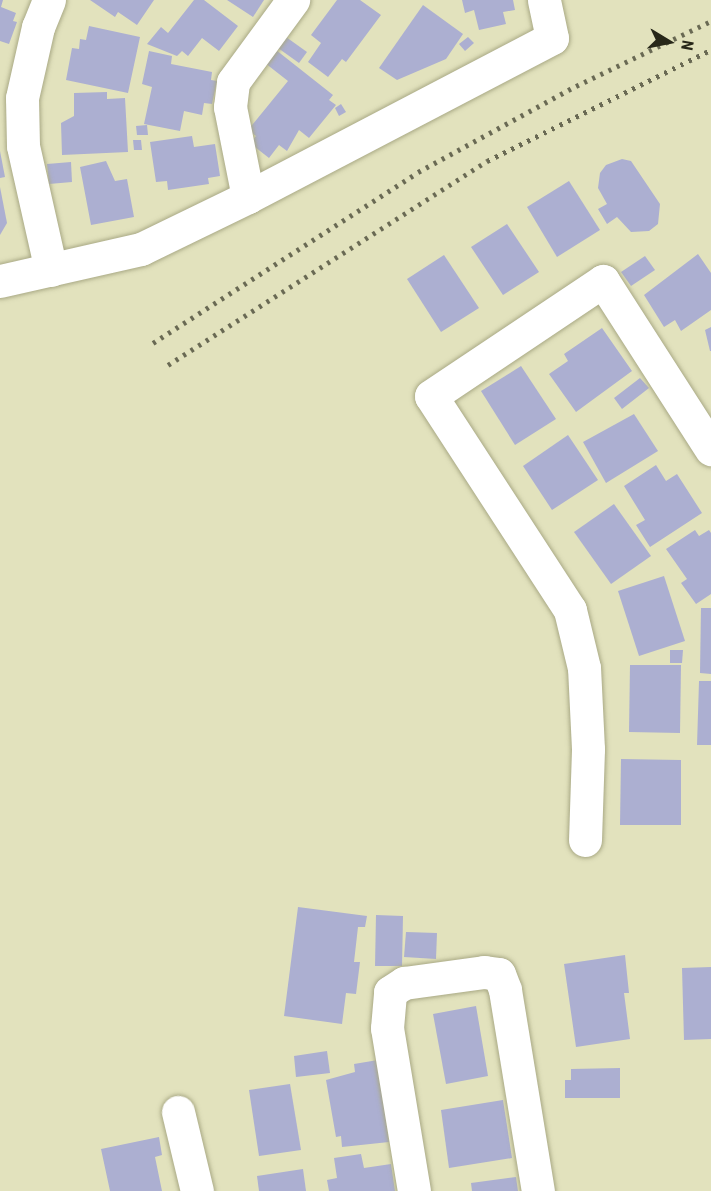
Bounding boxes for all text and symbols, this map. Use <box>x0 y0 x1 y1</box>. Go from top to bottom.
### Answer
north arrow <box>639 12 699 72</box>
text: N <box>677 39 697 52</box>

